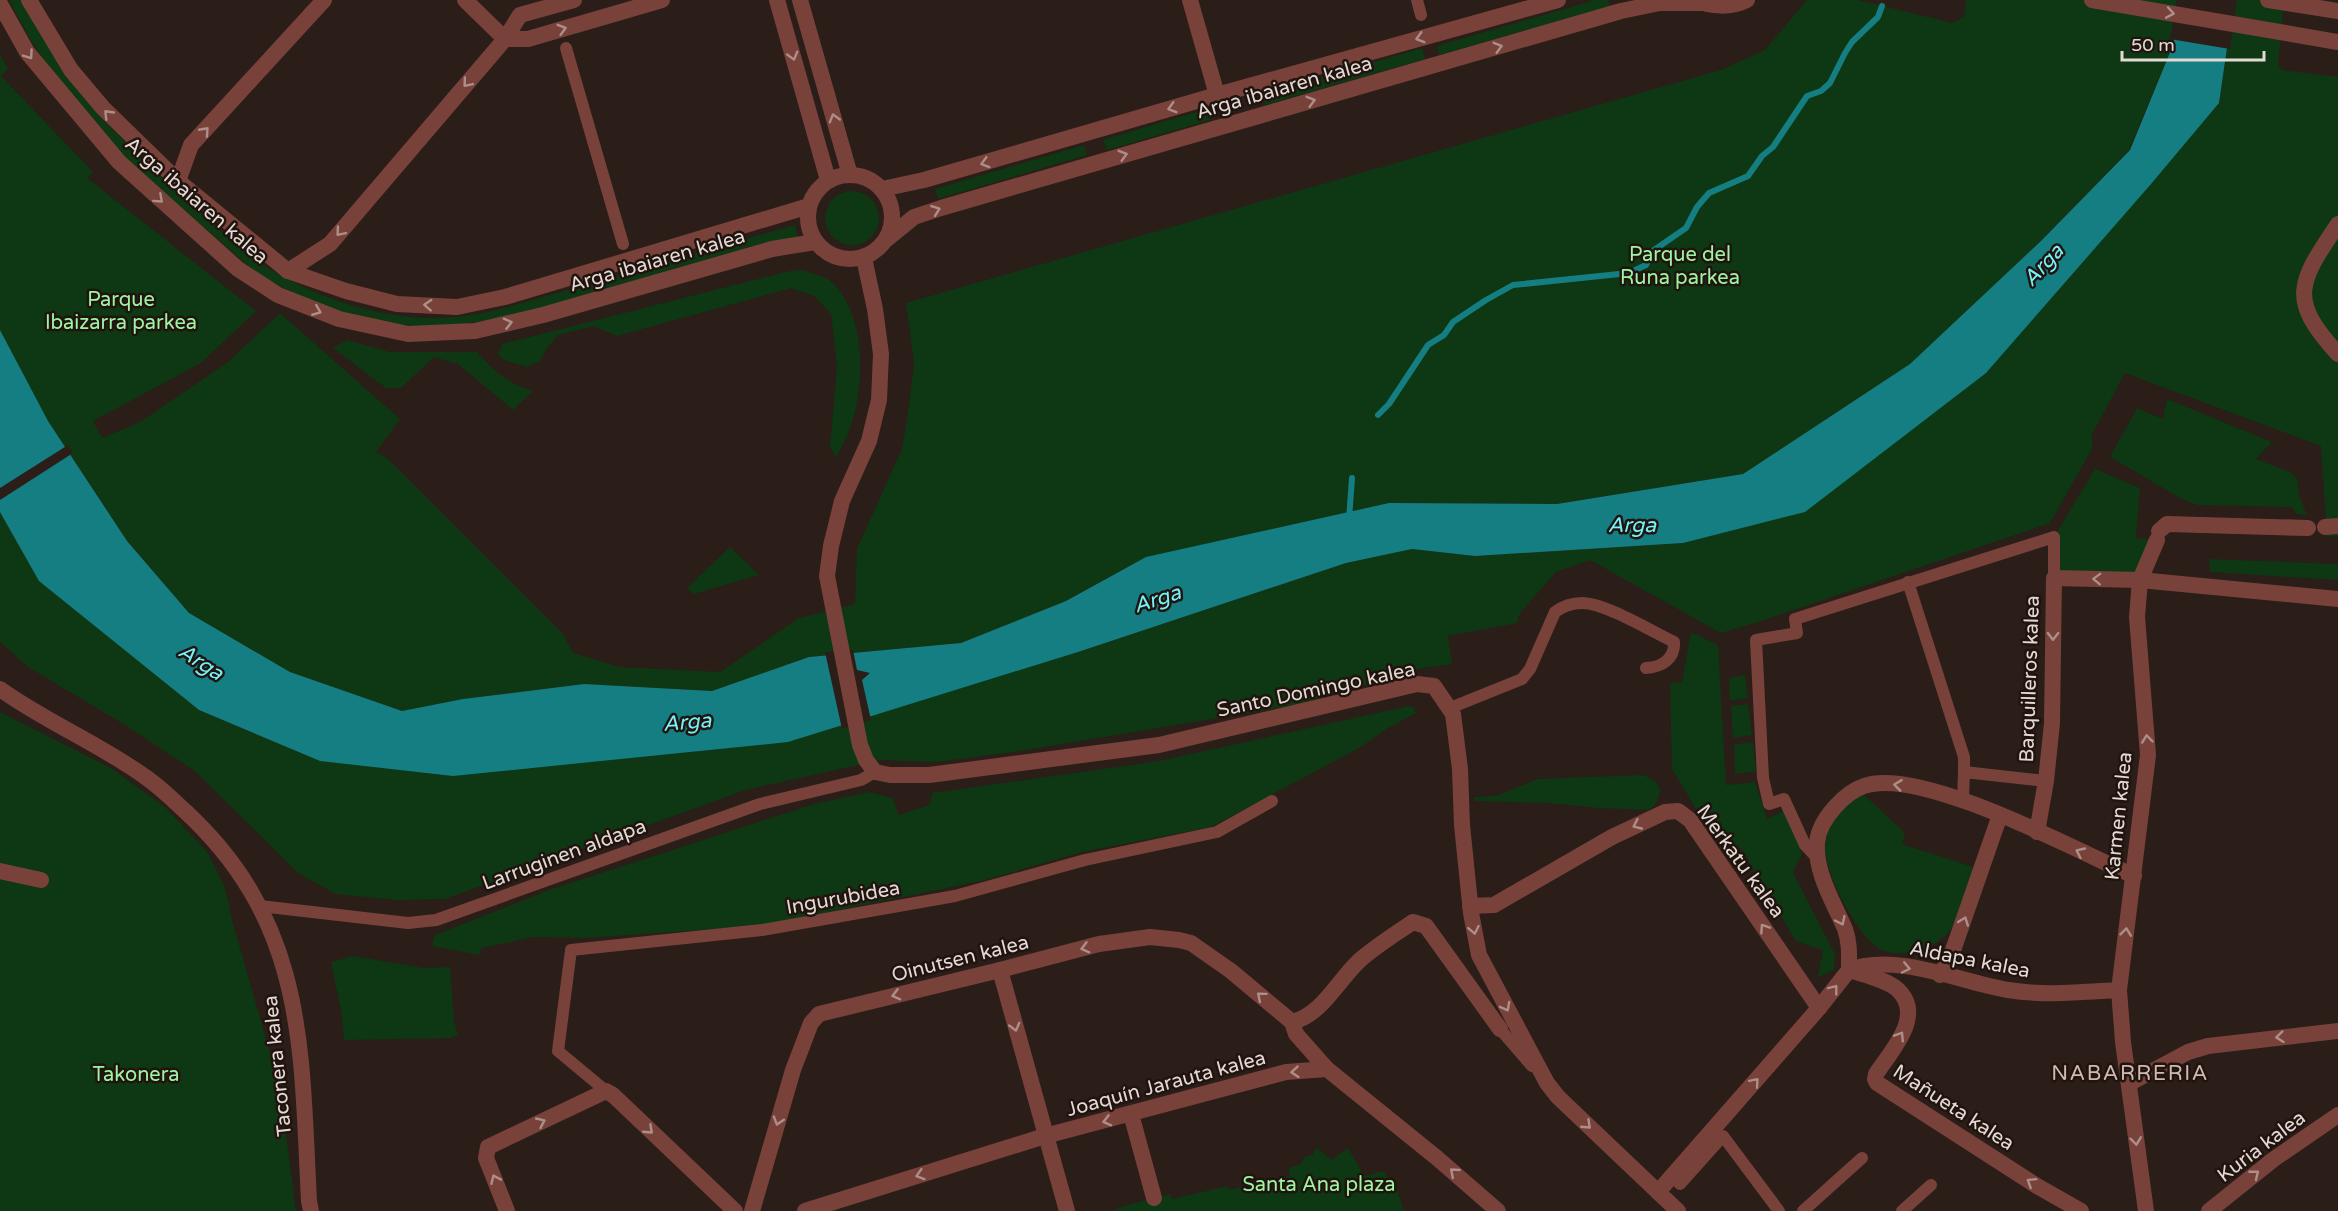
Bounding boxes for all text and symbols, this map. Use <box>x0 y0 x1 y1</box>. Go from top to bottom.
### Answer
one-way arrow <box>2166 7 2175 19</box>
one-way arrow <box>556 24 567 36</box>
scale bar <box>2122 24 2264 62</box>
one-way arrow <box>1415 31 1426 43</box>
text: 50 m <box>2131 34 2175 56</box>
one-way arrow <box>1493 41 1503 54</box>
one-way arrow <box>22 48 33 59</box>
one-way arrow <box>786 50 798 61</box>
street label: Arga ibaiaren kalea <box>1194 51 1375 125</box>
one-way arrow <box>463 76 474 87</box>
one-way arrow <box>1305 96 1316 108</box>
one-way arrow <box>1167 101 1178 113</box>
one-way arrow <box>105 111 116 122</box>
one-way arrow <box>829 113 841 124</box>
one-way arrow <box>198 127 209 137</box>
street label: Arga ibaiaren kalea <box>120 132 273 269</box>
one-way arrow <box>1118 150 1128 162</box>
one-way arrow <box>980 156 991 168</box>
one-way arrow <box>153 192 163 203</box>
one-way arrow <box>930 204 941 217</box>
street label: Arga ibaiaren kalea <box>567 224 748 298</box>
one-way arrow <box>336 225 347 236</box>
water label: Arga <box>2018 238 2070 292</box>
park label: Parque del Runa parkea <box>1620 243 1740 290</box>
park label: Parque Ibaizarra parkea <box>45 288 197 335</box>
one-way arrow <box>424 299 433 312</box>
one-way arrow <box>311 304 322 316</box>
one-way arrow <box>503 318 513 331</box>
water label: Arga <box>1608 513 1657 538</box>
one-way arrow <box>2092 573 2101 585</box>
water label: Arga <box>1130 580 1185 619</box>
street label: Barquilleros kalea <box>2015 595 2045 763</box>
one-way arrow <box>2047 632 2059 641</box>
water label: Arga <box>174 639 229 687</box>
street label: Santo Domingo kalea <box>1215 657 1418 723</box>
water label: Arga <box>662 708 713 737</box>
one-way arrow <box>2141 734 2153 743</box>
street label: Karmen kalea <box>2100 751 2138 881</box>
one-way arrow <box>1894 779 1903 792</box>
street label: Merkatu kalea <box>1691 800 1789 923</box>
street label: Larruginen aldapa <box>479 814 650 896</box>
one-way arrow <box>1633 818 1644 830</box>
one-way arrow <box>2076 847 2087 859</box>
street label: Ingurubidea <box>784 876 902 920</box>
one-way arrow <box>1833 915 1845 926</box>
one-way arrow <box>1956 916 1969 927</box>
one-way arrow <box>1760 924 1771 935</box>
one-way arrow <box>1467 925 1480 935</box>
one-way arrow <box>2120 928 2132 937</box>
street label: Oinutsen kalea <box>889 930 1031 988</box>
street label: Aldapa kalea <box>1908 937 2032 983</box>
one-way arrow <box>1080 940 1090 953</box>
one-way arrow <box>1901 960 1911 973</box>
one-way arrow <box>1827 985 1838 996</box>
one-way arrow <box>891 987 901 1000</box>
one-way arrow <box>1257 992 1268 1003</box>
street label: Taconera kalea <box>259 994 297 1138</box>
one-way arrow <box>1499 1000 1510 1011</box>
one-way arrow <box>1008 1021 1020 1032</box>
one-way arrow <box>2275 1031 2284 1043</box>
one-way arrow <box>1893 1032 1905 1042</box>
street label: Joaquín Jarauta kalea <box>1064 1046 1268 1122</box>
street label: Mañueta kalea <box>1888 1060 2019 1156</box>
district label: NABARRERIA <box>2051 1061 2209 1086</box>
park label: Takonera <box>92 1063 180 1087</box>
one-way arrow <box>1291 1065 1300 1078</box>
one-way arrow <box>1747 1078 1758 1089</box>
street label: Kuria kalea <box>2213 1106 2310 1188</box>
one-way arrow <box>1102 1113 1112 1126</box>
one-way arrow <box>773 1115 785 1126</box>
one-way arrow <box>534 1117 545 1129</box>
one-way arrow <box>1581 1118 1591 1129</box>
one-way arrow <box>642 1122 653 1133</box>
one-way arrow <box>2130 1137 2142 1146</box>
one-way arrow <box>915 1168 926 1180</box>
one-way arrow <box>1450 1168 1461 1179</box>
one-way arrow <box>2248 1171 2259 1182</box>
park label: Santa Ana plaza <box>1242 1173 1396 1197</box>
one-way arrow <box>490 1174 502 1185</box>
one-way arrow <box>2027 1177 2037 1189</box>

